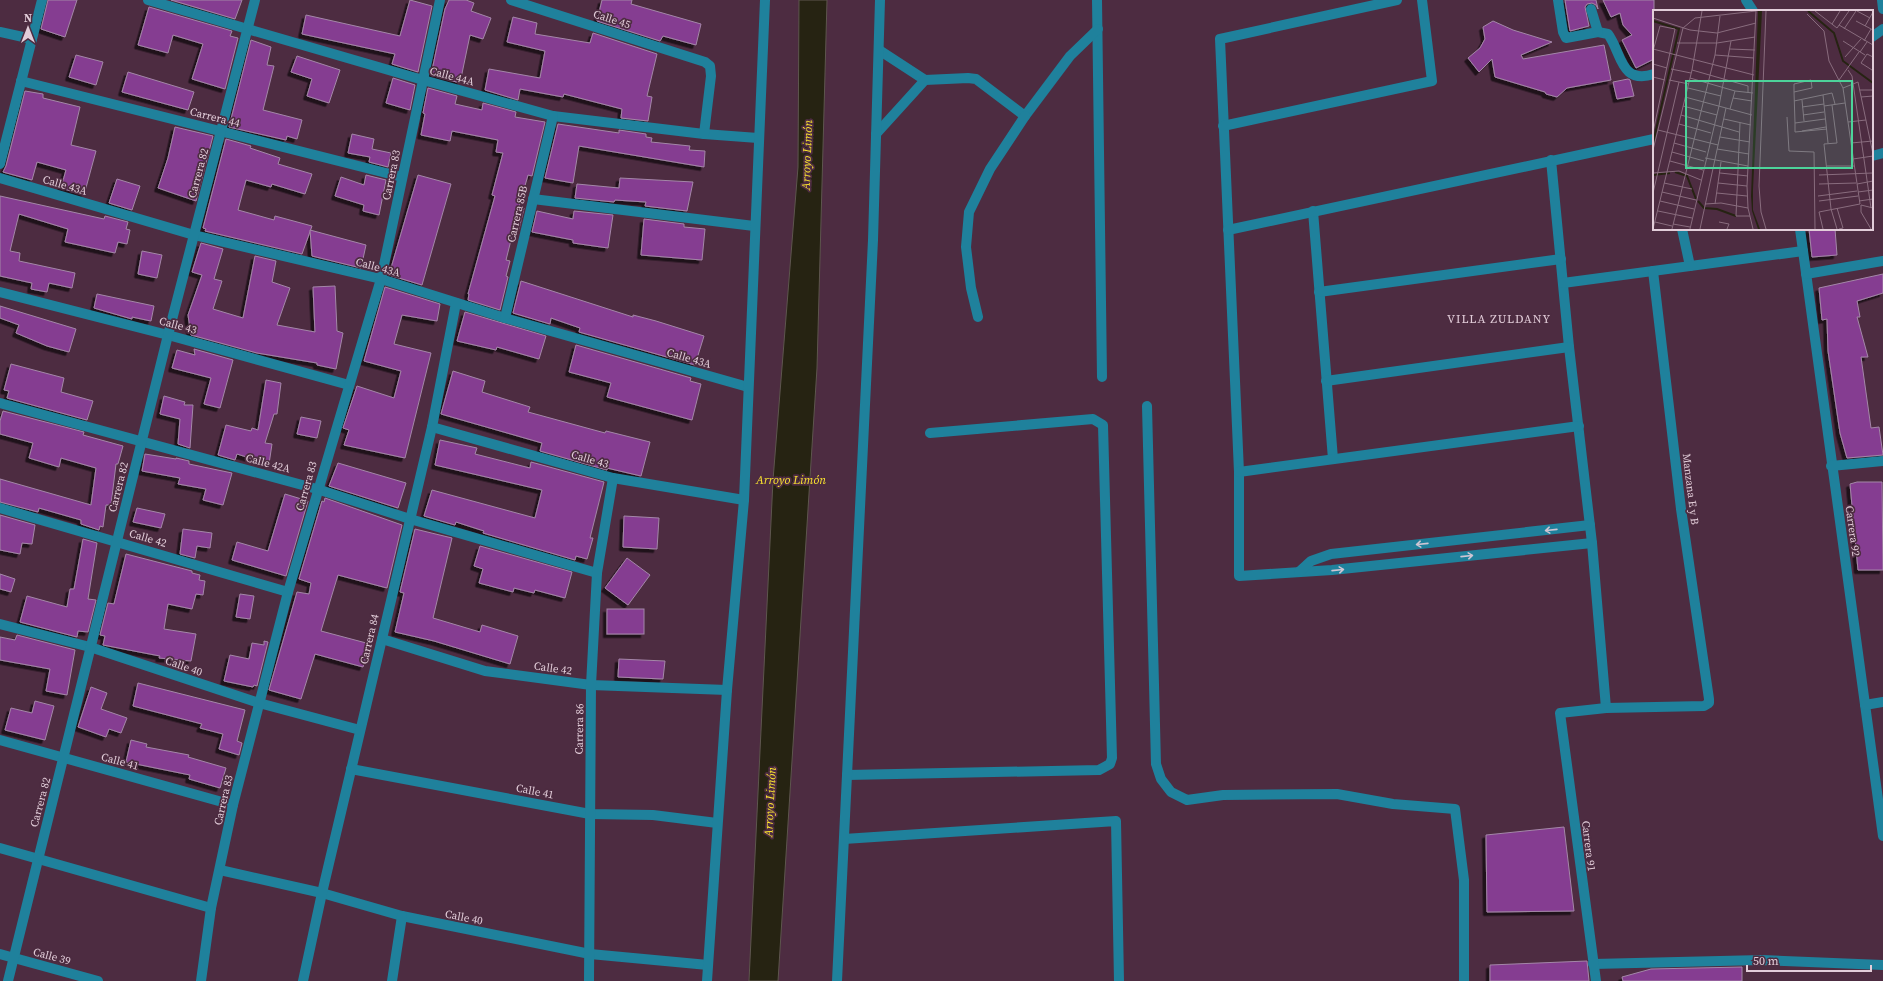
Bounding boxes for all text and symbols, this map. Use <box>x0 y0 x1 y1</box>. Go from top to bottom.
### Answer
street label: Calle 45 <box>591 6 633 33</box>
north arrow <box>8 8 48 48</box>
inset map <box>1653 10 1873 230</box>
text: N <box>24 11 32 26</box>
street label: Calle 44A <box>428 63 476 90</box>
street label: Carrera 44 <box>188 104 242 131</box>
water label: Arroyo Limón <box>798 119 816 191</box>
street label: Carrera 82 <box>185 146 212 200</box>
street label: Carrera 83 <box>379 148 404 202</box>
street label: Calle 43A <box>41 172 89 199</box>
street label: Carrera 85B <box>504 184 531 244</box>
street label: Calle 43A <box>354 254 402 281</box>
district label: VILLA ZULDANY <box>1447 311 1551 327</box>
street label: Calle 43 <box>157 313 199 338</box>
street label: Calle 43A <box>665 345 713 372</box>
street label: Calle 43 <box>569 447 611 472</box>
street label: Calle 42A <box>244 450 292 477</box>
street label: Manzana E y B <box>1679 453 1702 526</box>
street label: Carrera 83 <box>292 459 321 513</box>
street label: Carrera 82 <box>105 460 132 514</box>
water label: Arroyo Limón <box>755 472 826 488</box>
street label: Carrera 92 <box>1842 505 1864 558</box>
street label: Calle 42 <box>127 526 169 551</box>
one-way arrow <box>1545 526 1558 533</box>
one-way arrow <box>1416 540 1429 547</box>
one-way arrow <box>1460 553 1473 560</box>
one-way arrow <box>1331 566 1344 573</box>
street label: Carrera 84 <box>356 612 383 666</box>
street label: Calle 40 <box>163 653 205 680</box>
street label: Calle 42 <box>533 658 573 679</box>
street label: Carrera 86 <box>572 703 587 755</box>
street label: Calle 41 <box>99 749 140 774</box>
water label: Arroyo Limón <box>760 766 780 838</box>
street label: Carrera 83 <box>210 773 237 827</box>
street label: Carrera 82 <box>27 775 54 829</box>
street label: Calle 41 <box>515 780 555 803</box>
street label: Carrera 91 <box>1578 820 1599 872</box>
street label: Calle 40 <box>444 906 485 929</box>
street label: Calle 39 <box>31 944 72 969</box>
scale bar <box>1747 947 1871 973</box>
text: 50 m <box>1753 953 1779 969</box>

